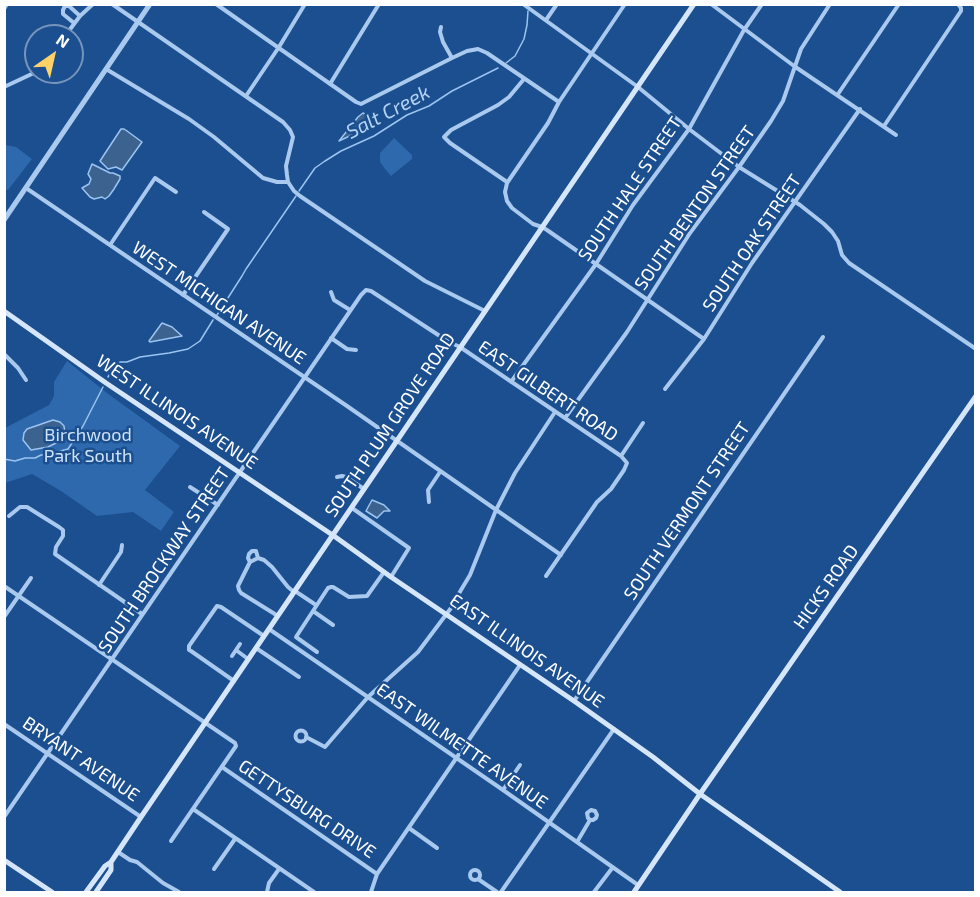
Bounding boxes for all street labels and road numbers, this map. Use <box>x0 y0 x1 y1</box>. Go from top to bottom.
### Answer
street label: SOUTH HALE STREET <box>574 113 686 265</box>
street label: SOUTH BENTON STREET <box>630 122 760 294</box>
street label: SOUTH OAK STREET <box>698 170 806 316</box>
street label: WEST MICHIGAN AVENUE <box>128 237 310 369</box>
street label: SOUTH PLUM GROVE ROAD <box>320 329 460 521</box>
street label: EAST GILBERT ROAD <box>474 336 622 446</box>
street label: WEST ILLINOIS AVENUE <box>92 350 262 474</box>
street label: SOUTH VERMONT STREET <box>619 418 755 604</box>
street label: SOUTH BROCKWAY STREET <box>94 463 234 657</box>
street label: HICKS ROAD <box>789 541 863 633</box>
street label: EAST ILLINOIS AVENUE <box>446 589 608 713</box>
street label: EAST WILMETTE AVENUE <box>372 679 552 813</box>
street label: BRYANT AVENUE <box>19 712 143 806</box>
street label: GETTYSBURG DRIVE <box>234 755 380 863</box>

